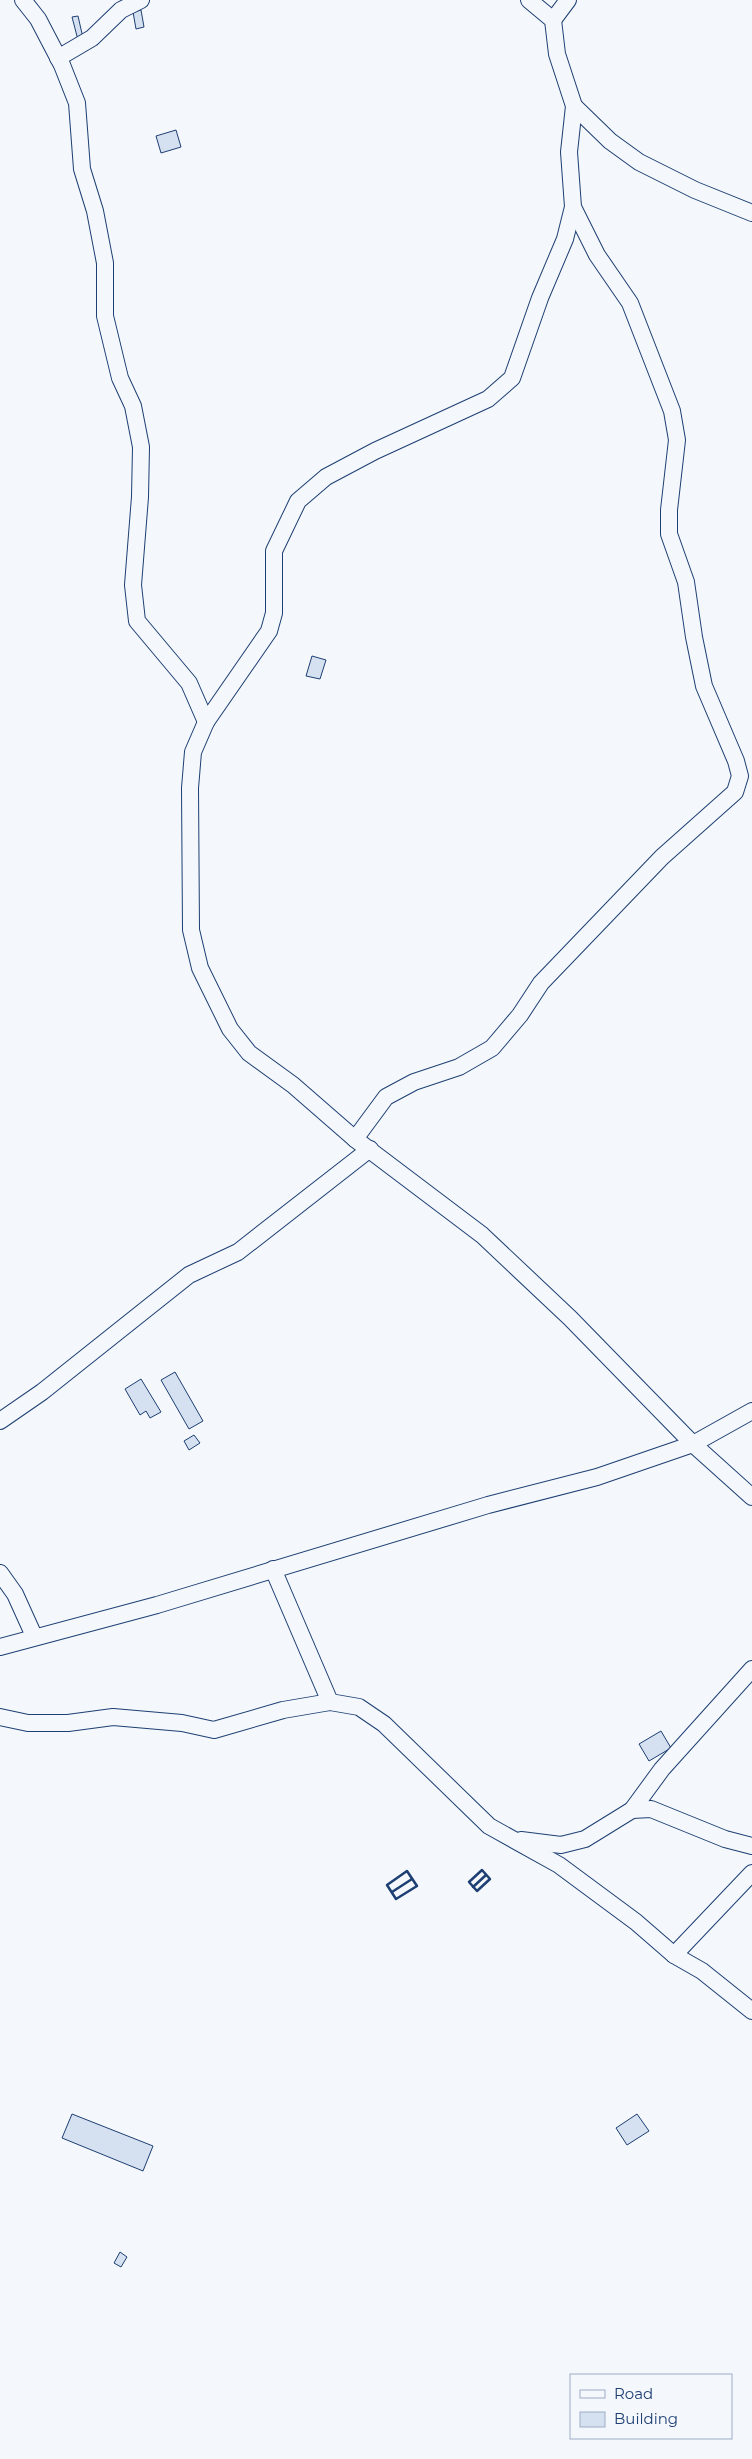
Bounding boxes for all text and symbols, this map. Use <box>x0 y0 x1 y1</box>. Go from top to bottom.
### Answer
legend <box>570 2374 732 2439</box>
text: Road <box>614 2384 653 2403</box>
text: Building <box>614 2409 678 2428</box>

